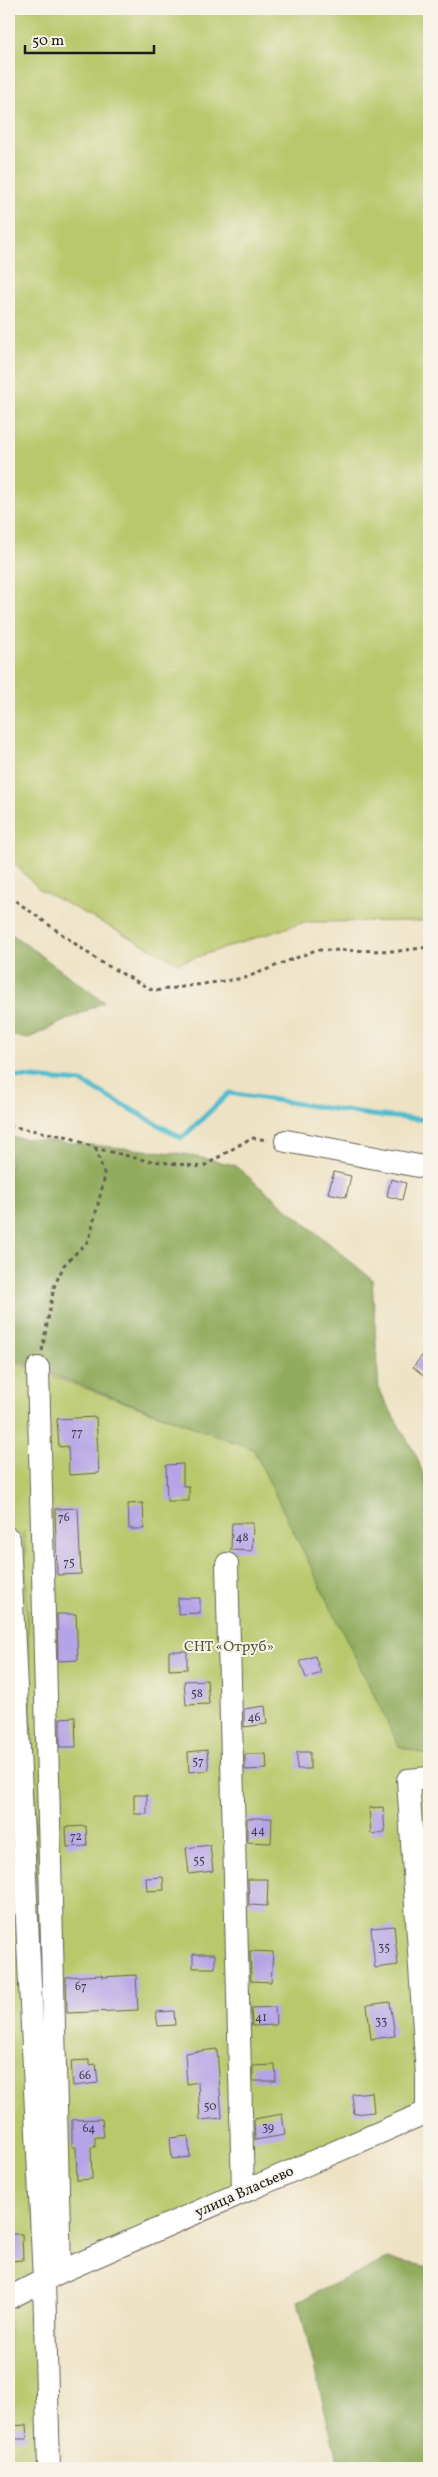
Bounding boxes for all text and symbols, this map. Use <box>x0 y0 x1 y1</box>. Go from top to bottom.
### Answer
scale bar <box>25 22 154 54</box>
text: 50 m <box>32 31 64 52</box>
house number: 77 <box>71 1425 83 1441</box>
house number: 76 <box>58 1510 70 1526</box>
house number: 48 <box>235 1530 249 1546</box>
house number: 75 <box>63 1555 75 1571</box>
park label: СНТ «Отруб» <box>184 1637 274 1658</box>
house number: 58 <box>191 1686 203 1702</box>
house number: 46 <box>247 1710 261 1726</box>
house number: 57 <box>192 1754 204 1770</box>
house number: 44 <box>251 1823 265 1839</box>
house number: 72 <box>70 1829 82 1845</box>
house number: 55 <box>193 1853 205 1869</box>
house number: 35 <box>378 1940 390 1956</box>
house number: 67 <box>75 1979 87 1995</box>
house number: 41 <box>255 2010 267 2026</box>
house number: 33 <box>375 2014 387 2030</box>
house number: 66 <box>79 2068 91 2084</box>
house number: 50 <box>204 2099 216 2115</box>
house number: 39 <box>262 2120 274 2136</box>
house number: 64 <box>83 2121 95 2137</box>
street label: улица Власьево <box>192 2161 298 2224</box>

